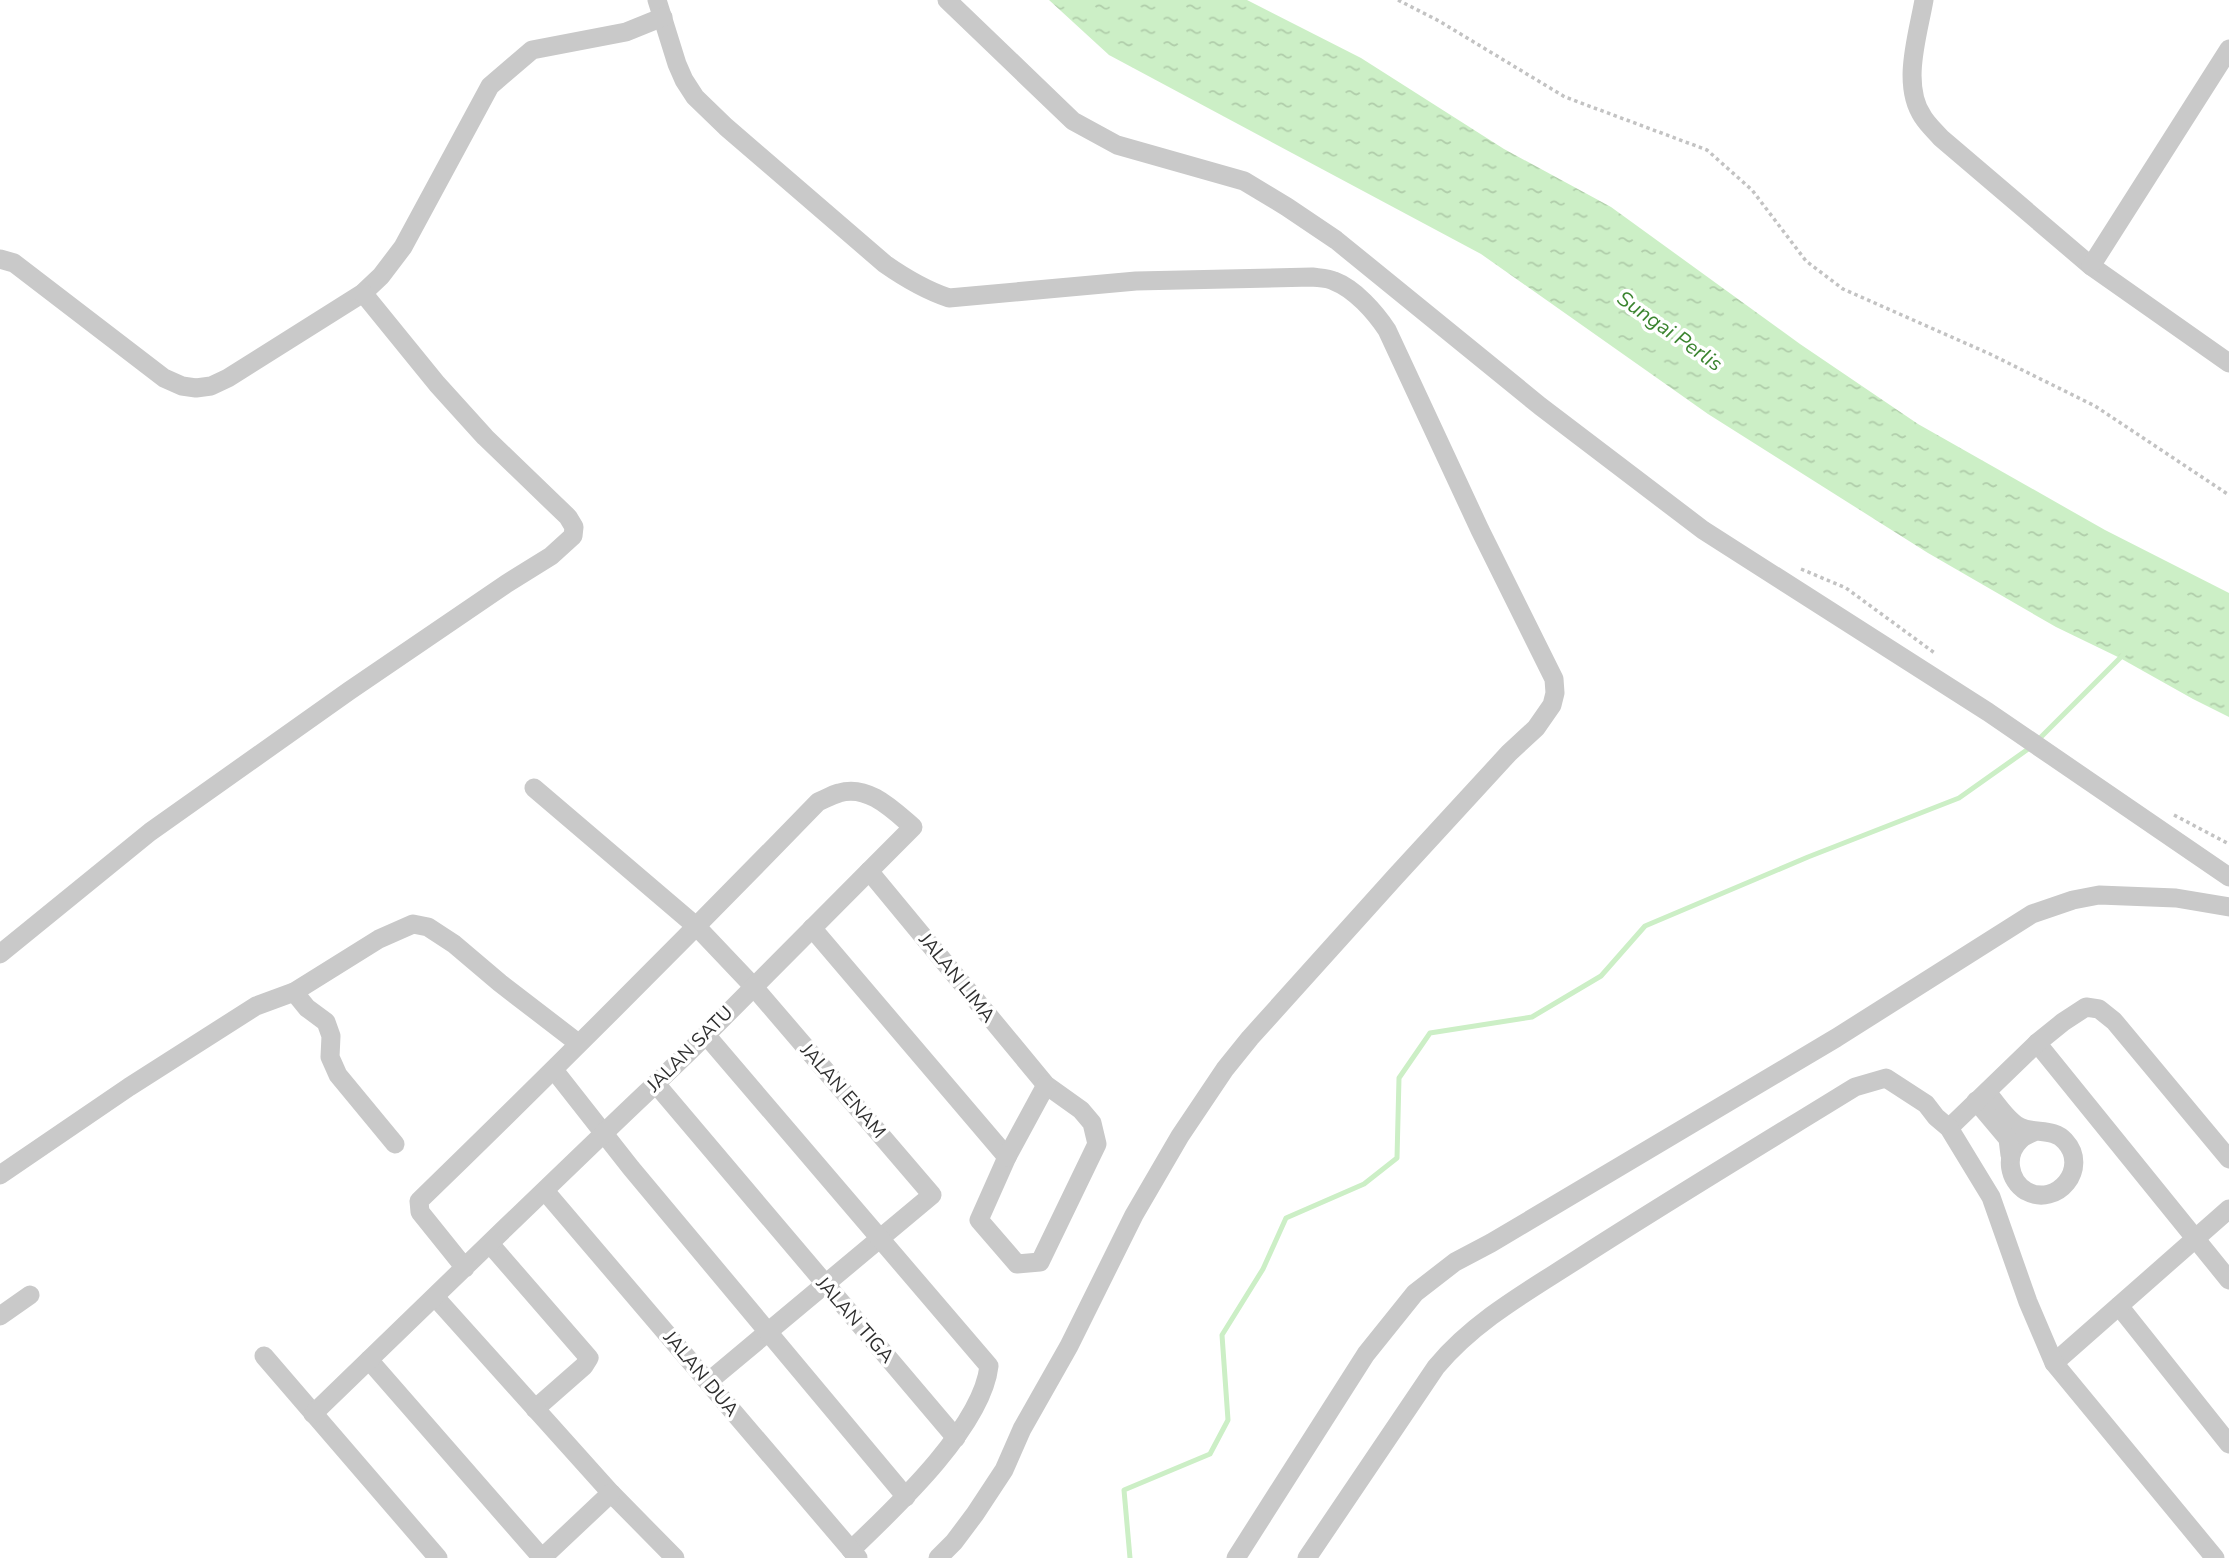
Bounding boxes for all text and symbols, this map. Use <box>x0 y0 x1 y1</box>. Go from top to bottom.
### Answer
water label: Sungai Perlis <box>1612 284 1728 378</box>
street label: JALAN LIMA <box>912 927 1001 1028</box>
street label: JALAN SATU <box>640 1000 739 1099</box>
street label: JALAN ENAM <box>794 1037 892 1144</box>
street label: JALAN TIGA <box>810 1270 900 1369</box>
street label: JALAN DUA <box>657 1325 745 1422</box>

